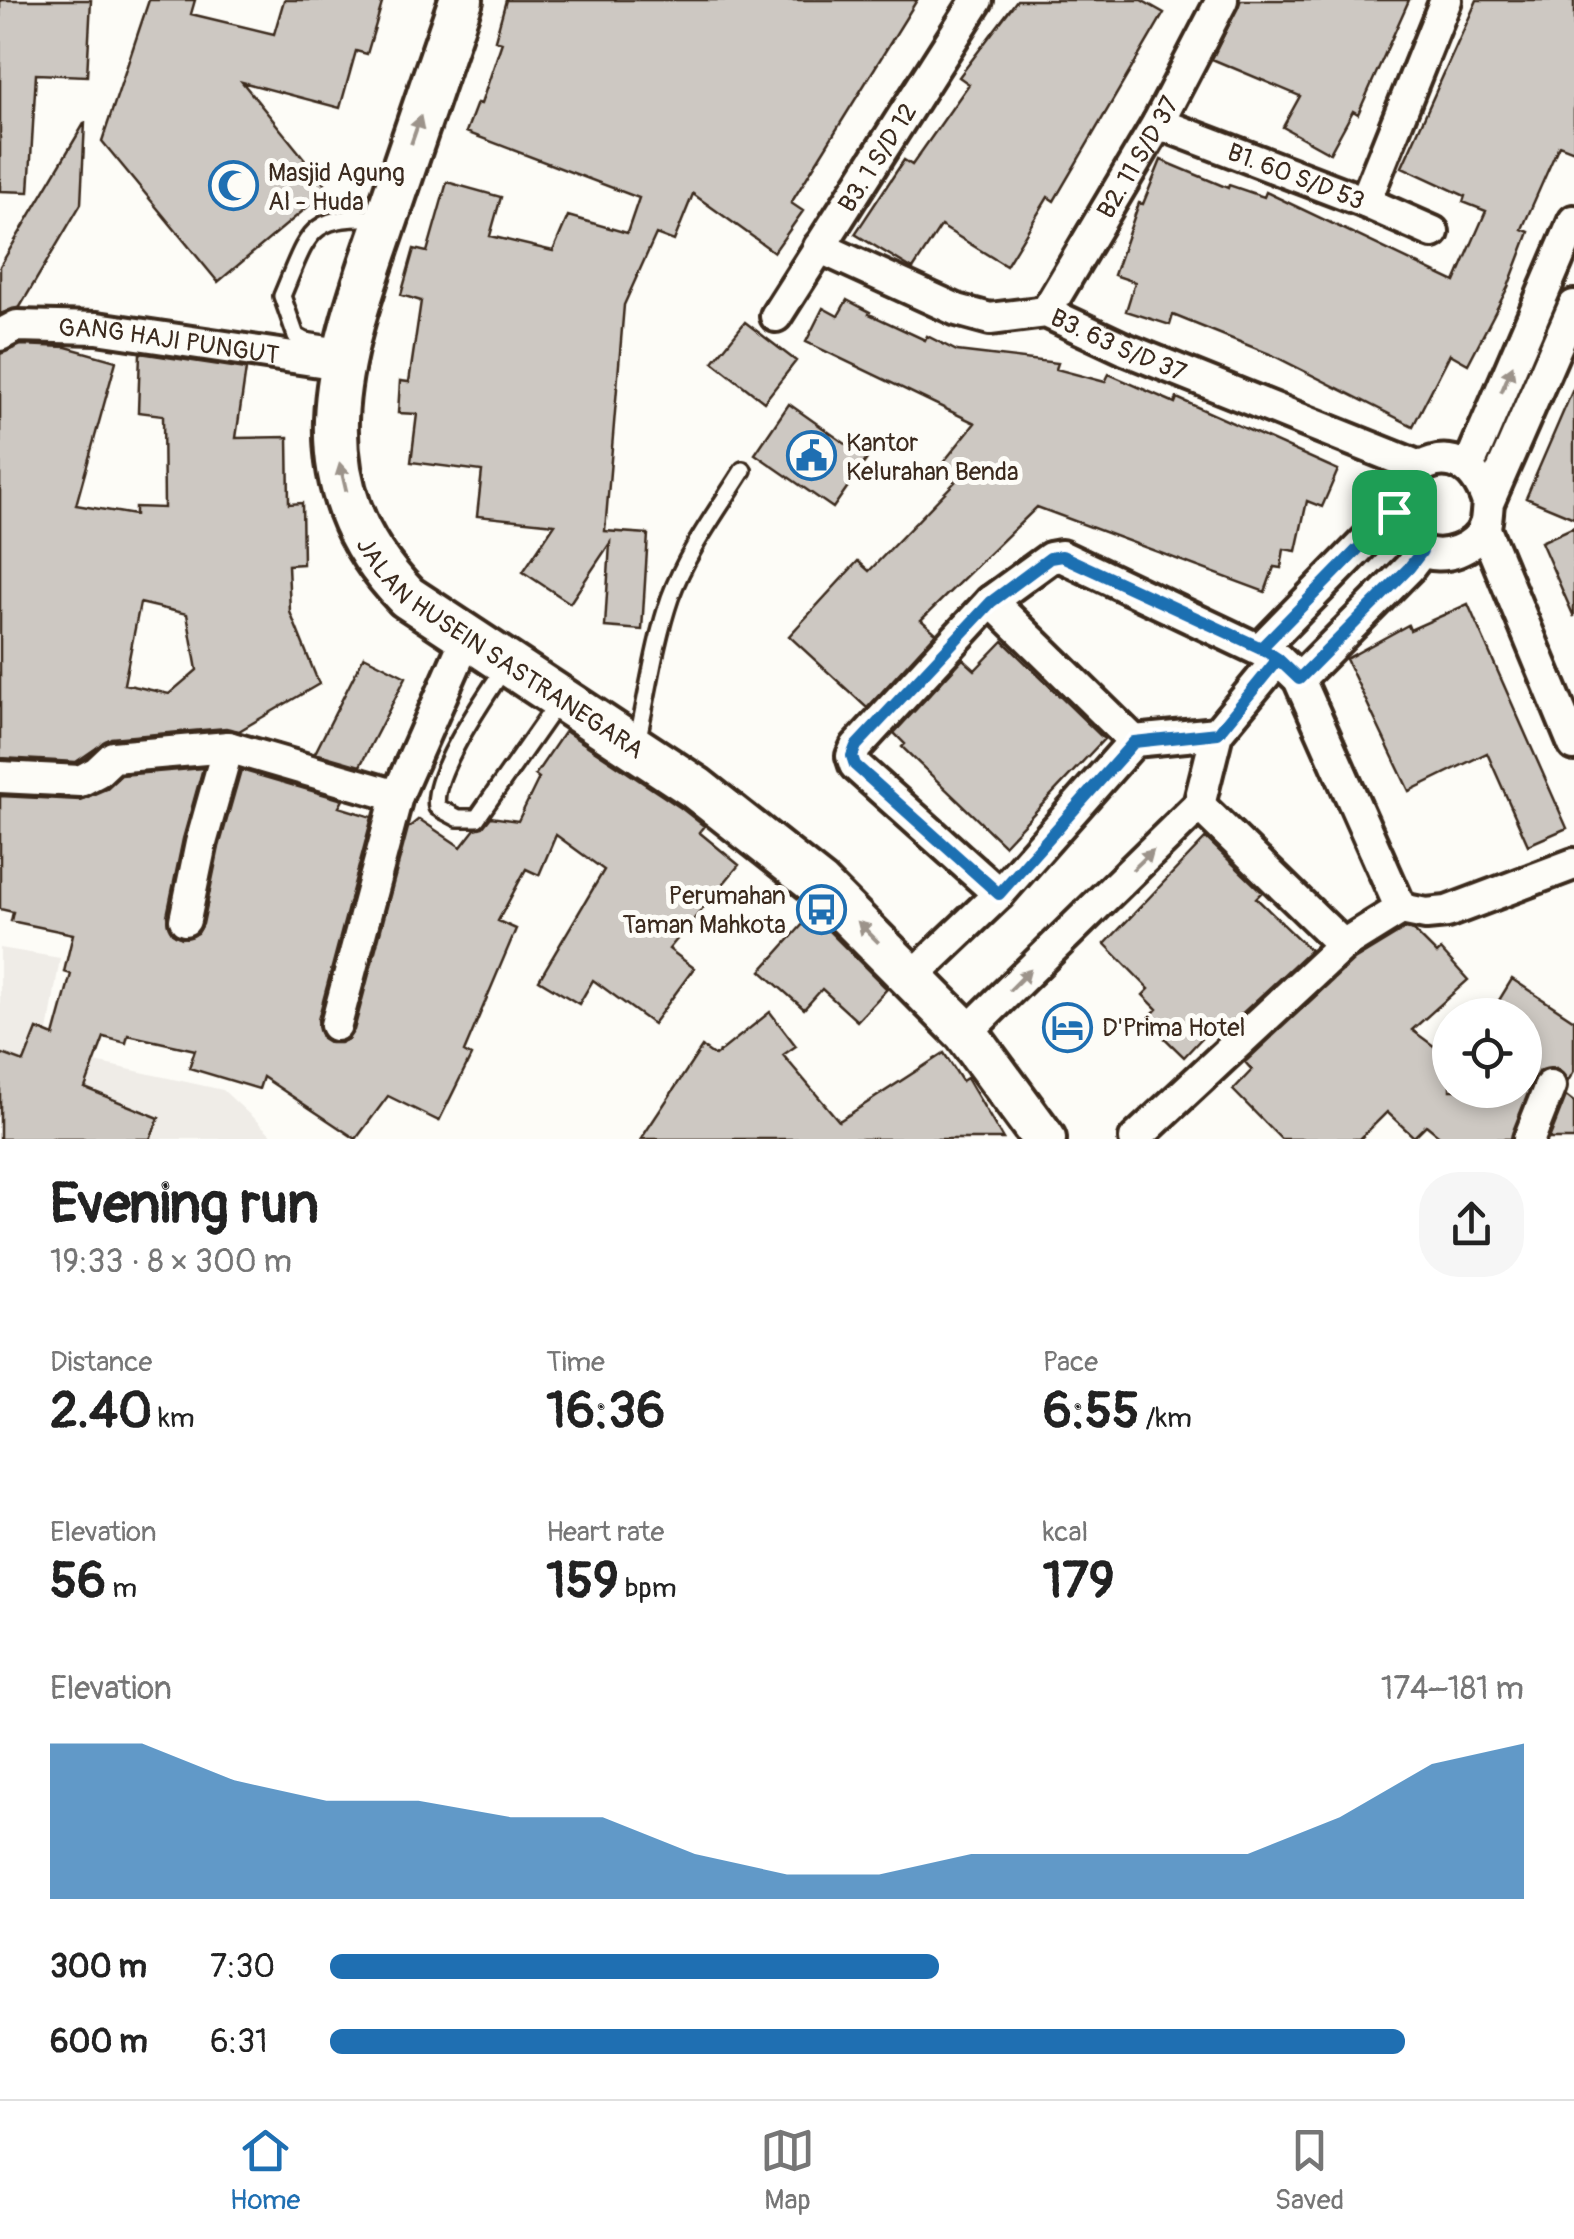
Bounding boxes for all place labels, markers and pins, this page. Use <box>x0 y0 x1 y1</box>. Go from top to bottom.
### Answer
place label: Masjid Agung Al - Huda <box>268 158 405 218</box>
mosque icon: Masjid Agung Al - Huda <box>207 160 259 212</box>
place label: Kantor Kelurahan Benda <box>846 428 1019 488</box>
public building icon: Kantor Kelurahan Benda <box>785 430 837 482</box>
pin <box>1352 470 1437 555</box>
place label: Perumahan Taman Mahkota <box>622 881 786 941</box>
bus stop icon: Perumahan Taman Mahkota <box>795 883 847 935</box>
hotel icon: D'Prima Hotel <box>1041 1001 1093 1053</box>
place label: D'Prima Hotel <box>1102 1013 1246 1044</box>

